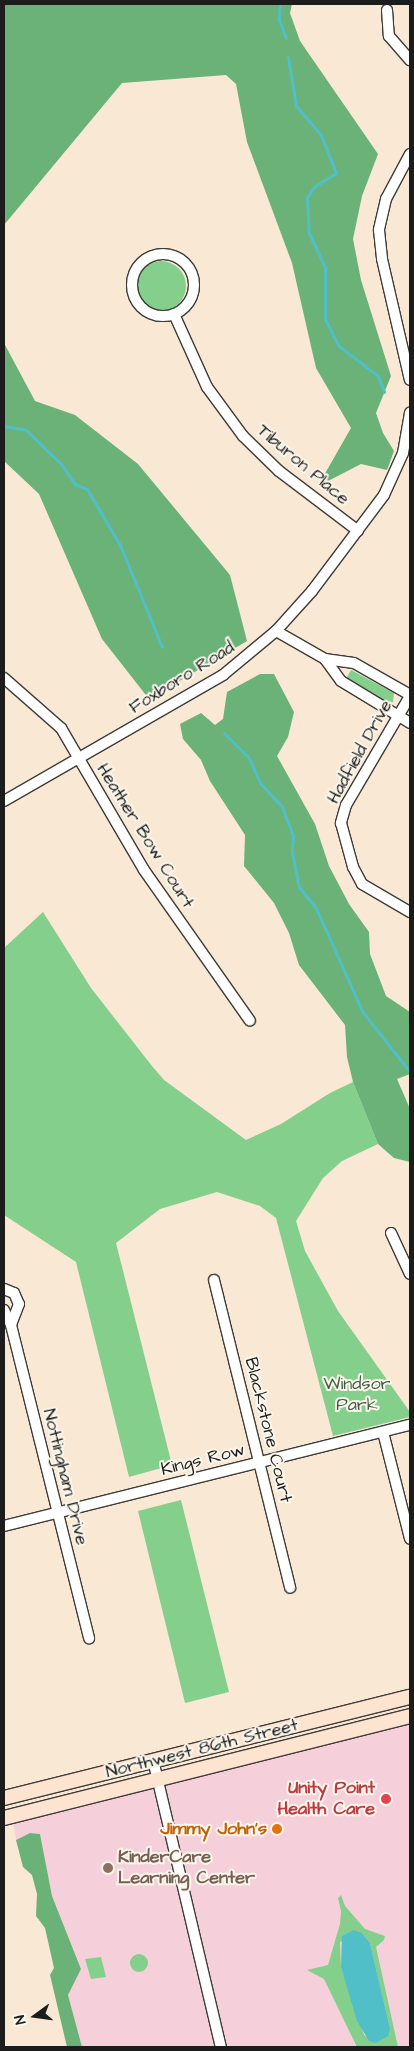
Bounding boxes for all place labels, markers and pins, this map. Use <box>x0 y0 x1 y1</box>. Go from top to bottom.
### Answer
place label: Unity Point Health Care <box>277 1778 375 1820</box>
marker: Unity Point Health Care <box>379 1792 393 1806</box>
place label: Jimmy John's <box>160 1818 267 1840</box>
marker: Jimmy John's <box>271 1823 283 1835</box>
place label: KinderCare Learning Center <box>118 1847 255 1890</box>
marker: KinderCare Learning Center <box>102 1862 114 1874</box>

